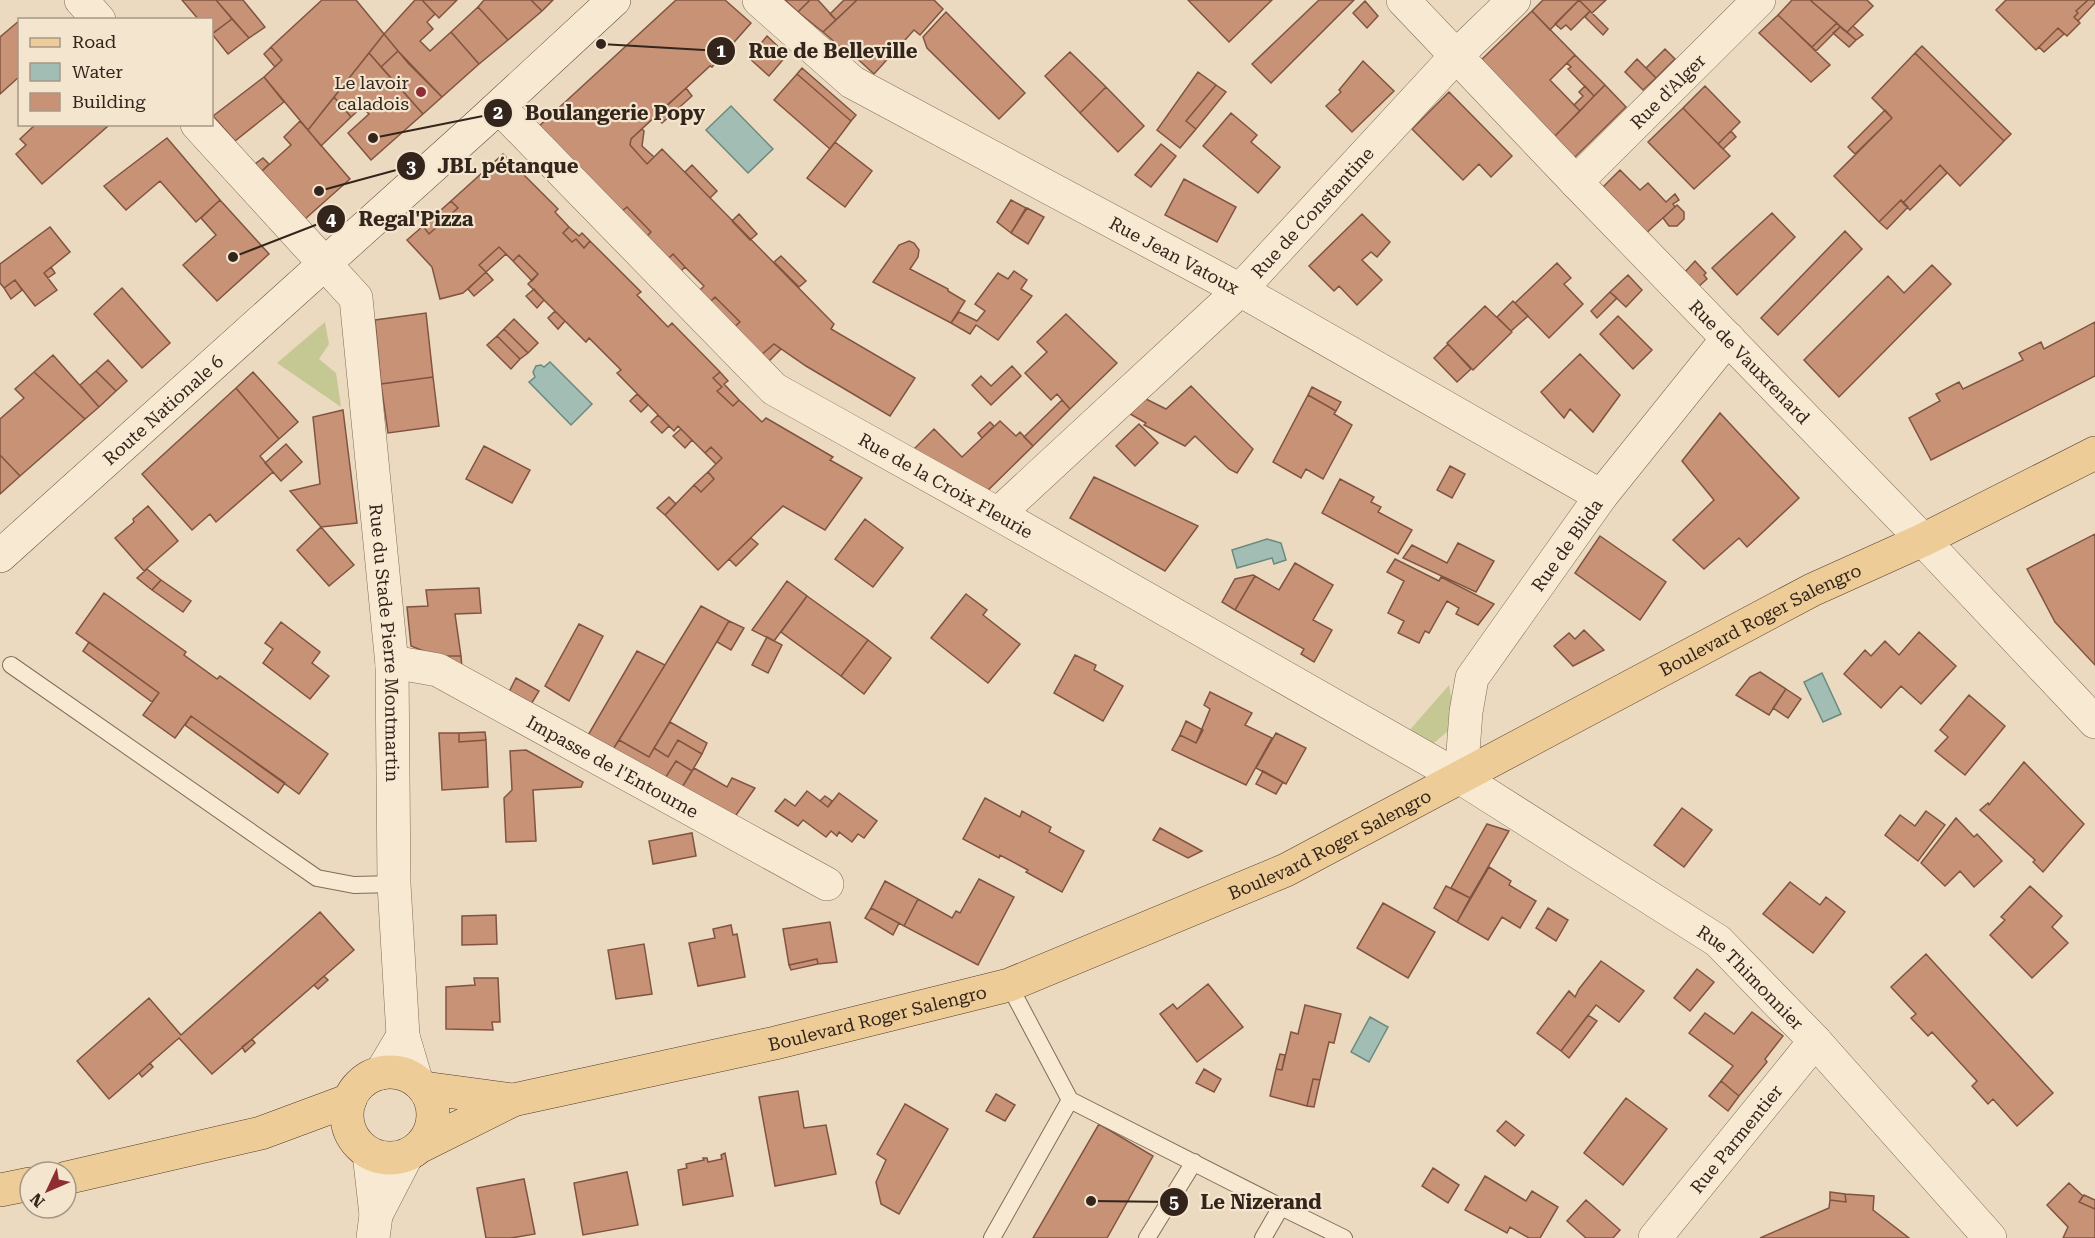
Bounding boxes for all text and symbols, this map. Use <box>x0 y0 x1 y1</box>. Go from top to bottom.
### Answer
legend <box>18 18 213 126</box>
text: Road <box>72 31 117 52</box>
callout: Rue de Belleville <box>706 32 929 70</box>
text: Rue de Belleville <box>749 39 918 63</box>
text: 1 <box>716 40 726 61</box>
street label: Rue d'Alger <box>1626 49 1709 133</box>
text: Water <box>72 61 123 82</box>
place label: Le lavoir caladois <box>334 72 409 114</box>
marker: Le lavoir caladois <box>414 85 428 99</box>
text: Building <box>72 91 146 112</box>
callout: Boulangerie Popy <box>483 94 717 132</box>
text: Boulangerie Popy <box>525 101 705 125</box>
text: 2 <box>493 102 503 123</box>
street label: Rue de Constantine <box>1247 142 1378 282</box>
callout: JBL pétanque <box>396 147 591 185</box>
text: JBL pétanque <box>438 154 579 178</box>
text: 3 <box>406 156 416 177</box>
callout: Regal'Pizza <box>316 200 485 238</box>
text: Regal'Pizza <box>359 207 474 231</box>
text: 4 <box>326 209 336 230</box>
street label: Rue Jean Vatoux <box>1106 212 1244 298</box>
street label: Rue de Vauxrenard <box>1685 295 1815 428</box>
street label: Route Nationale 6 <box>98 350 227 469</box>
street label: Rue de la Croix Fleurie <box>855 428 1037 542</box>
street label: Rue de Blida <box>1526 494 1606 595</box>
street label: Rue du Stade Pierre Montmartin <box>366 503 404 783</box>
street label: Boulevard Roger Salengro <box>1655 559 1864 680</box>
street label: Impasse de l'Entourne <box>523 710 702 822</box>
street label: Boulevard Roger Salengro <box>1225 784 1434 903</box>
street label: Rue Thimonnier <box>1694 920 1808 1034</box>
street label: Boulevard Roger Salengro <box>766 980 989 1055</box>
street label: Rue Parmentier <box>1685 1080 1786 1197</box>
north arrow <box>18 1160 78 1220</box>
callout: Le Nizerand <box>1159 1183 1334 1221</box>
text: N <box>26 1189 49 1211</box>
text: Le Nizerand <box>1200 1190 1322 1214</box>
text: 5 <box>1169 1191 1179 1212</box>

